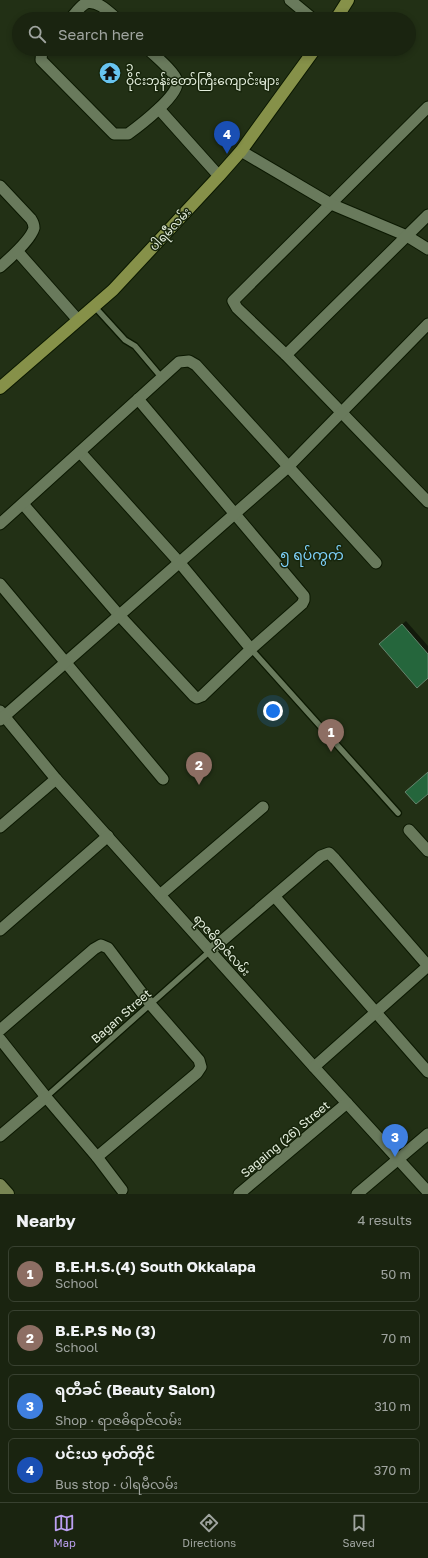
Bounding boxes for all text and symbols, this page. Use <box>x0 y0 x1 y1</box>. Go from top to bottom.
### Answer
search box <box>12 12 416 56</box>
icon: search <box>26 23 48 45</box>
text: Search here <box>58 25 144 43</box>
place label: ၃ ဝိုင်းဘုန်းတော်ကြီးကျောင်းများ <box>126 59 279 91</box>
temple icon: ၃ ဝိုင်းဘုန်းတော်ကြီးကျောင်းများ <box>97 60 123 86</box>
pin: 4 <box>214 121 240 154</box>
street label: ပါရမီလမ်း <box>146 204 196 256</box>
district label: ၅ ရပ်ကွက် <box>280 545 344 567</box>
your location <box>263 701 283 721</box>
pin: 1 <box>318 719 344 752</box>
pin: 2 <box>186 752 212 785</box>
street label: ရာဇဓိရာဇ်လမ်း <box>188 910 254 981</box>
street label: Bagan Street <box>88 986 154 1046</box>
street label: Sagaing (26) Street <box>237 1097 333 1181</box>
pin: 3 <box>382 1124 408 1157</box>
text: Nearby <box>16 1210 76 1231</box>
text: 4 results <box>358 1212 412 1228</box>
text: B.E.H.S.(4) South Okkalapa <box>55 1257 256 1275</box>
text: 1 <box>27 1266 33 1282</box>
text: 50 m <box>381 1266 411 1282</box>
text: School <box>55 1275 98 1291</box>
text: B.E.P.S No (3) <box>55 1321 156 1339</box>
text: 2 <box>26 1330 34 1346</box>
text: 70 m <box>381 1330 411 1346</box>
text: School <box>55 1339 98 1355</box>
text: ရတီခင် (Beauty Salon) <box>55 1380 215 1398</box>
text: 3 <box>26 1398 34 1414</box>
text: 310 m <box>374 1398 411 1414</box>
text: Shop · ရာဇဓိရာဇ်လမ်း <box>55 1412 182 1428</box>
text: ပင်းယ မှတ်တိုင် <box>55 1444 155 1462</box>
text: 4 <box>26 1462 34 1478</box>
text: 370 m <box>374 1462 411 1478</box>
text: Bus stop · ပါရမီလမ်း <box>55 1476 178 1492</box>
tab: Map <box>53 1512 76 1549</box>
tab: Directions <box>182 1512 236 1549</box>
tab: Saved <box>343 1512 375 1549</box>

